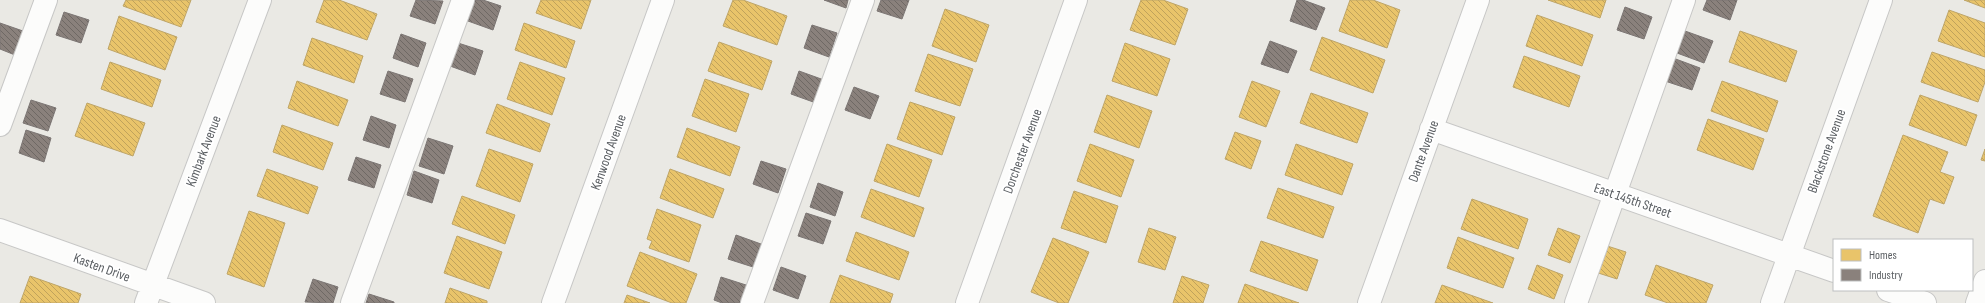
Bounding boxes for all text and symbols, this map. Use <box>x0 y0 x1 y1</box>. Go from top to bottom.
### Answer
street label: Dorchester Avenue <box>999 106 1046 196</box>
street label: Blackstone Avenue <box>1803 107 1850 195</box>
street label: Kenwood Avenue <box>587 112 630 192</box>
street label: Kimbark Avenue <box>182 113 225 189</box>
street label: Dante Avenue <box>1404 118 1442 184</box>
street label: East 145th Street <box>1592 179 1674 222</box>
legend <box>1833 239 1973 291</box>
text: Homes <box>1869 248 1897 263</box>
street label: Kasten Drive <box>71 249 133 286</box>
text: Industry <box>1869 268 1903 283</box>

